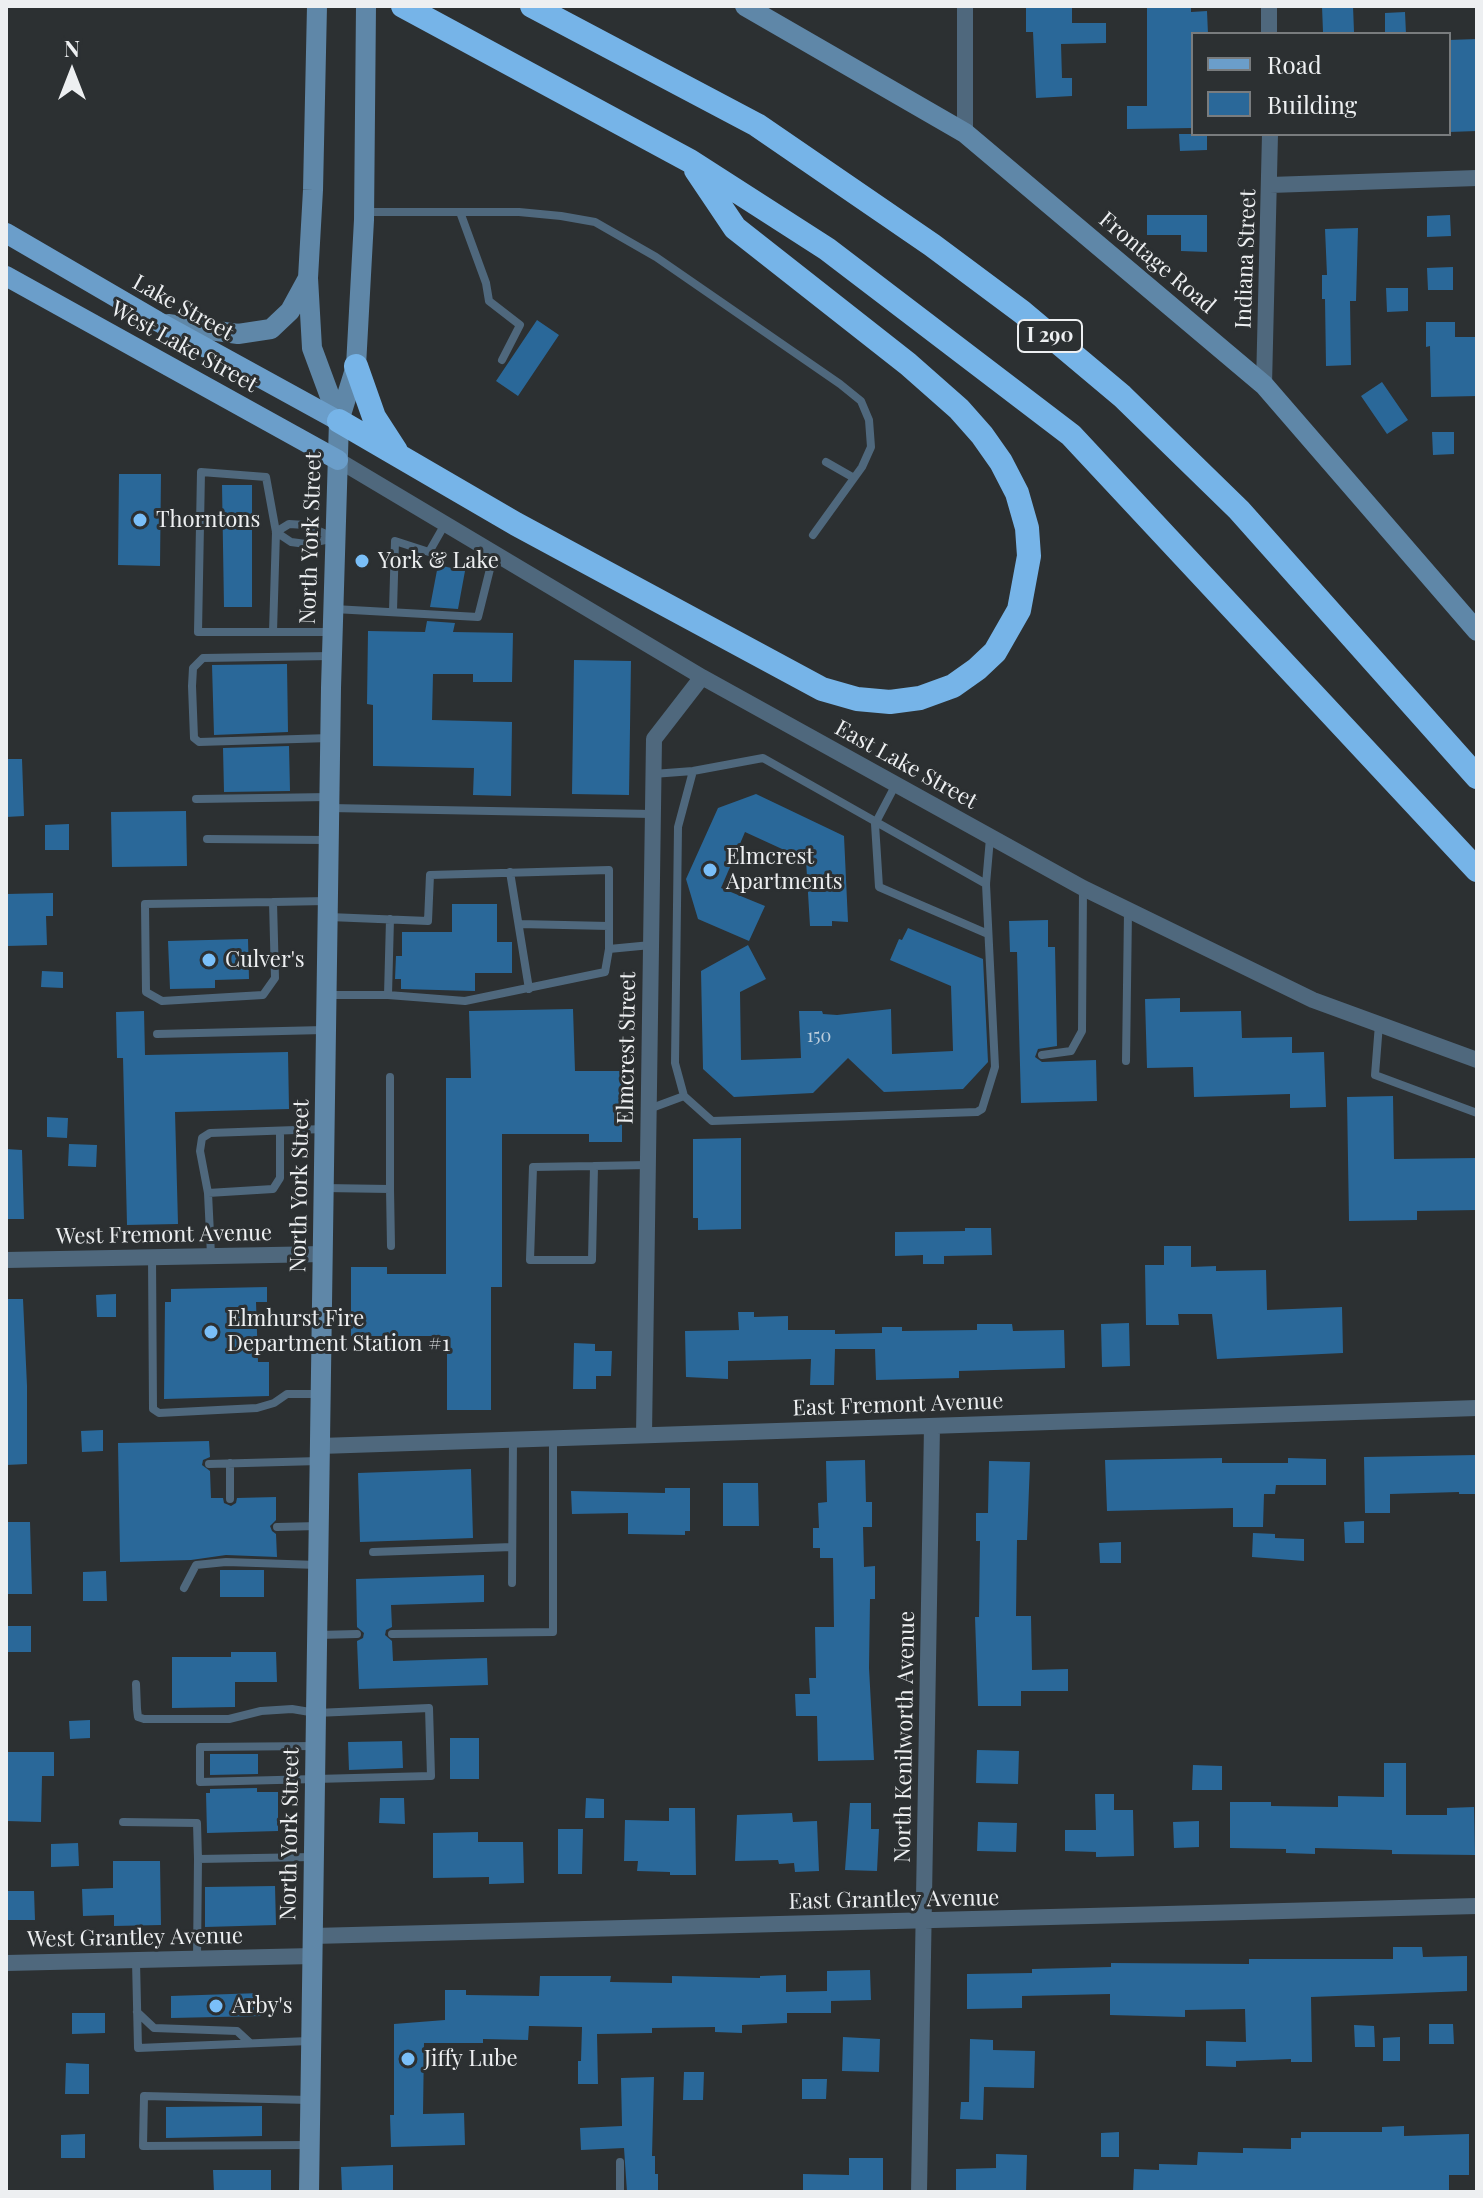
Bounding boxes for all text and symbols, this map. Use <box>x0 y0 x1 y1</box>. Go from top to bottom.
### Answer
north arrow <box>32 32 112 112</box>
legend <box>1191 32 1451 136</box>
text: N <box>64 33 80 63</box>
text: Road <box>1267 48 1322 80</box>
text: Building <box>1267 88 1357 120</box>
street label: Indiana Street <box>1230 189 1262 329</box>
street label: Frontage Road <box>1093 207 1221 319</box>
street label: Lake Street <box>128 270 238 346</box>
street label: West Lake Street <box>106 296 262 398</box>
road number: I 290 <box>1018 320 1082 352</box>
street label: North York Street <box>295 451 327 625</box>
place label: Thorntons <box>156 507 260 533</box>
marker: Thorntons <box>131 511 149 529</box>
place label: York & Lake <box>378 548 499 574</box>
marker: York & Lake <box>353 552 371 570</box>
street label: East Lake Street <box>830 715 982 815</box>
place label: Elmcrest Apartments <box>726 844 843 896</box>
marker: Elmcrest Apartments <box>701 861 719 879</box>
place label: Culver's <box>225 947 305 973</box>
marker: Culver's <box>200 951 218 969</box>
street label: Elmcrest Street <box>612 971 642 1125</box>
house number: 150 <box>807 1025 831 1047</box>
street label: North York Street <box>285 1099 315 1273</box>
street label: West Fremont Avenue <box>56 1220 272 1250</box>
place label: Elmhurst Fire Department Station #1 <box>227 1306 450 1358</box>
marker: Elmhurst Fire Department Station #1 <box>202 1323 220 1341</box>
street label: East Fremont Avenue <box>792 1388 1004 1422</box>
street label: North Kenilworth Avenue <box>890 1611 920 1863</box>
street label: North York Street <box>275 1747 305 1921</box>
street label: East Grantley Avenue <box>788 1885 1000 1915</box>
street label: West Grantley Avenue <box>27 1923 243 1953</box>
place label: Arby's <box>232 1993 292 2019</box>
marker: Arby's <box>207 1997 225 2015</box>
place label: Jiffy Lube <box>424 2046 518 2072</box>
marker: Jiffy Lube <box>399 2050 417 2068</box>

